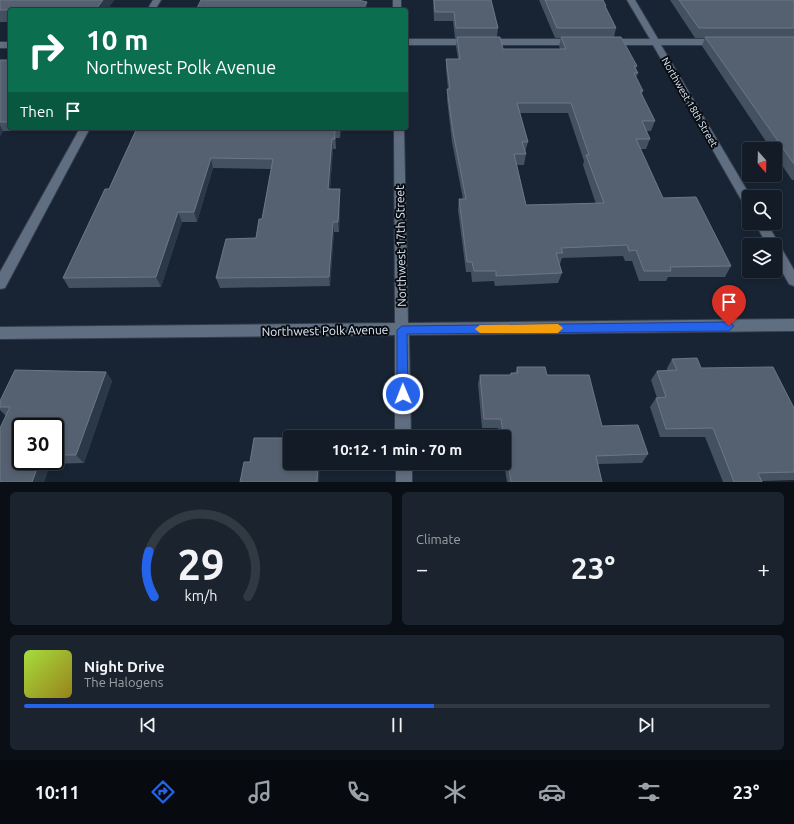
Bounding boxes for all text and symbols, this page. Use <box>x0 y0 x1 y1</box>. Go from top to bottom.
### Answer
icon: right <box>20 24 72 76</box>
text: 10 m <box>86 24 148 55</box>
street label: Northwest 18th Street <box>659 56 720 149</box>
text: Northwest Polk Avenue <box>86 57 276 77</box>
icon: arrive <box>62 100 84 122</box>
text: Then <box>20 103 54 120</box>
north arrow <box>742 142 782 182</box>
map controls <box>742 142 782 278</box>
street label: Northwest 17th Street <box>393 185 408 307</box>
button: search <box>742 190 782 230</box>
button: layers <box>742 238 782 278</box>
pin <box>712 285 746 326</box>
icon: arrive <box>718 291 740 313</box>
street label: Northwest Polk Avenue <box>262 323 388 338</box>
position arrow <box>382 373 424 415</box>
speed limit sign: 30 <box>12 418 64 470</box>
text: 10:12 · 1 min · 70 m <box>332 441 462 458</box>
text: Climate <box>416 532 461 546</box>
text: 29 <box>178 540 224 587</box>
text: 23° <box>571 551 615 585</box>
text: − <box>416 556 428 581</box>
text: + <box>758 556 770 581</box>
text: km/h <box>185 587 217 603</box>
text: Night Drive <box>84 658 165 675</box>
text: The Halogens <box>84 675 163 689</box>
icon: previous <box>137 714 159 736</box>
icon: pause <box>386 714 408 736</box>
icon: next <box>635 714 657 736</box>
icon: directions <box>149 778 177 806</box>
icon: music <box>246 778 274 806</box>
icon: phone <box>344 778 372 806</box>
icon: climate <box>441 778 469 806</box>
icon: car <box>538 778 566 806</box>
icon: filters <box>635 778 663 806</box>
text: 10:11 <box>35 782 80 802</box>
text: 23° <box>733 782 759 802</box>

